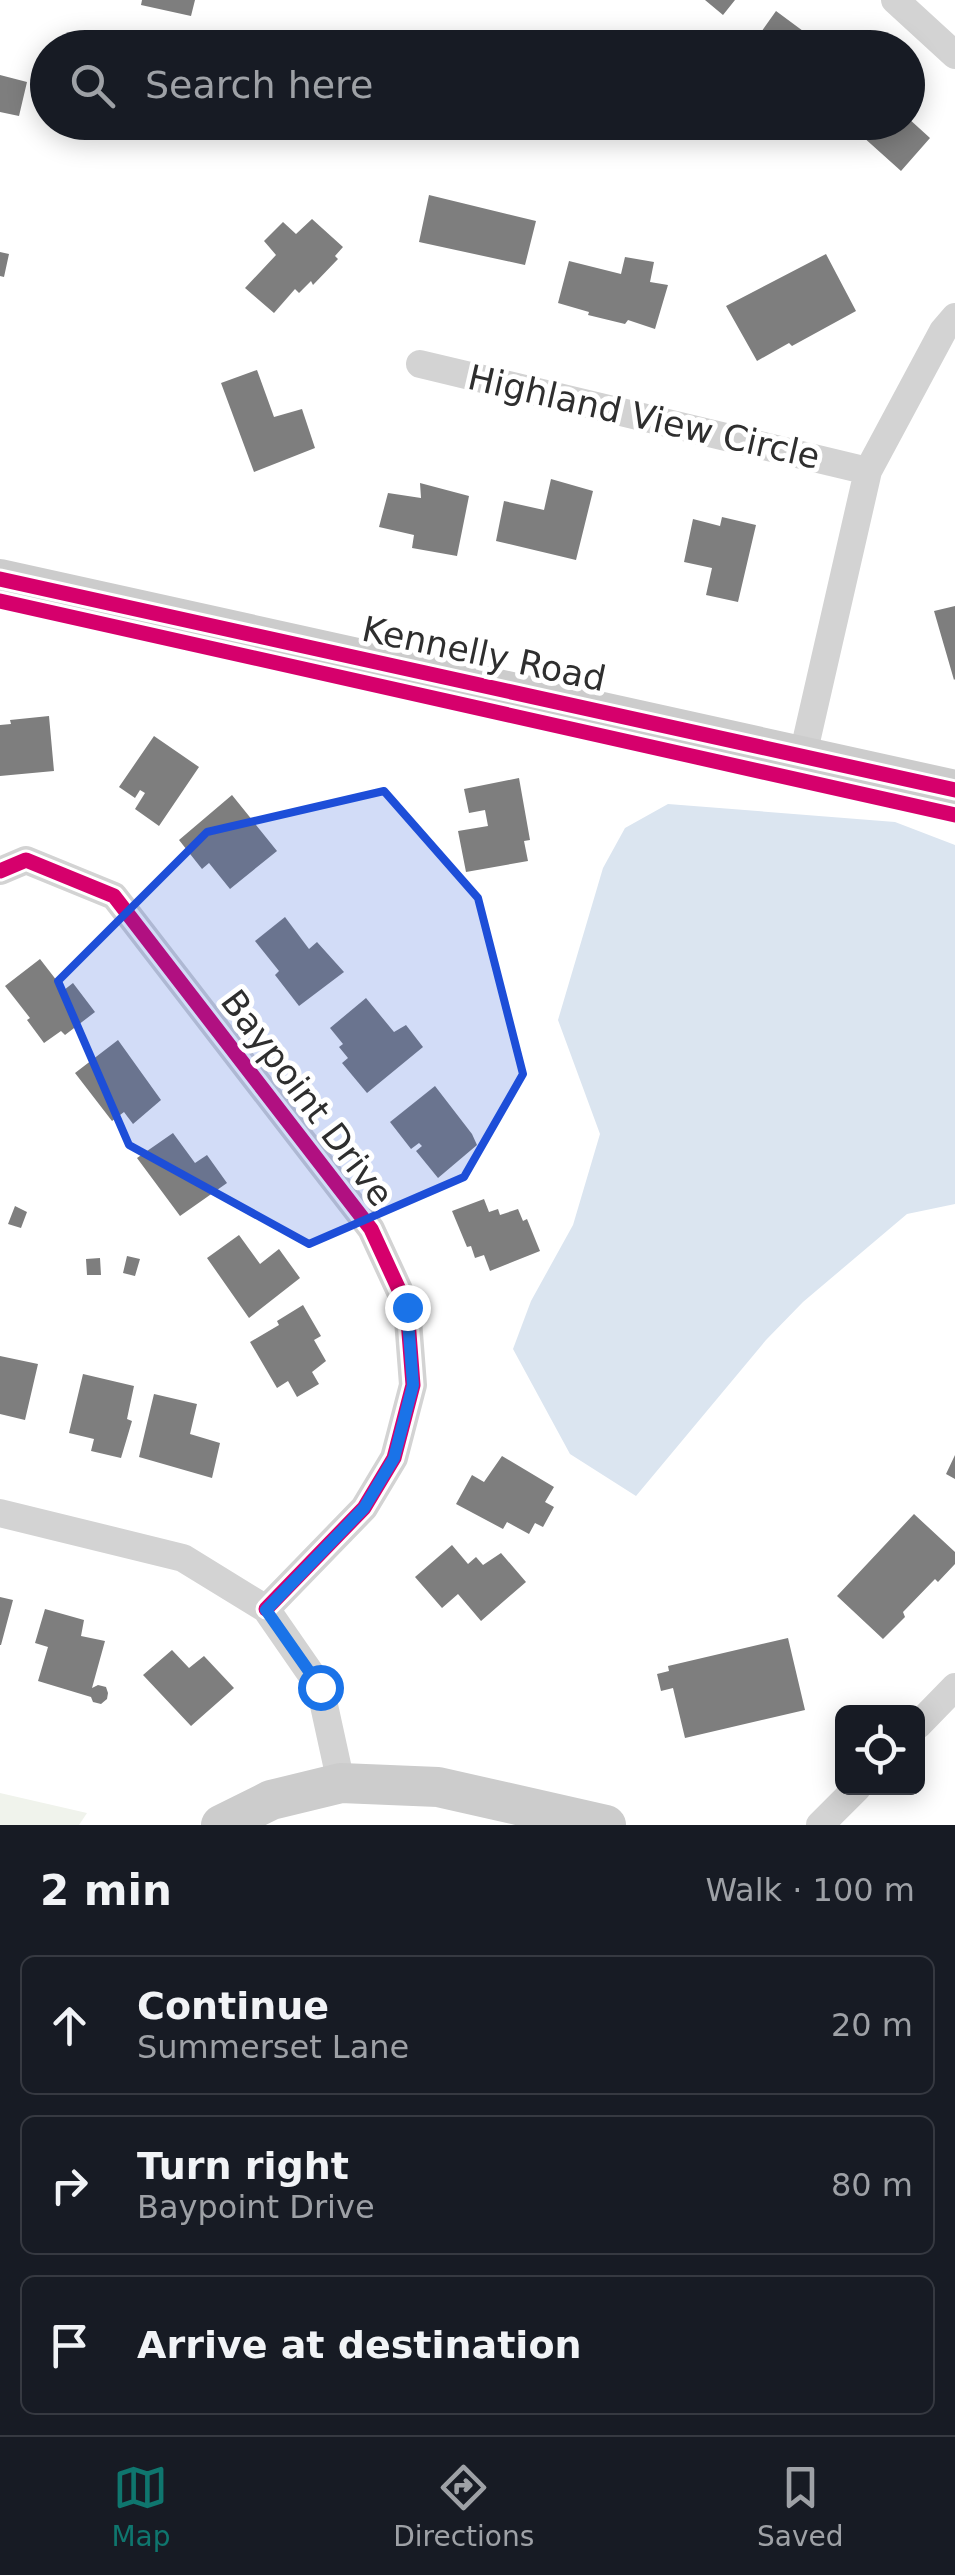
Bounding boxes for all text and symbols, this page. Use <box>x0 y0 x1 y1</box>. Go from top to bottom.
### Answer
search box <box>30 30 925 140</box>
icon: search <box>65 58 120 113</box>
text: Search here <box>145 63 373 107</box>
street label: Highland View Circle <box>464 357 824 477</box>
street label: Kennelly Road <box>359 609 609 699</box>
street label: Baypoint Drive <box>213 982 401 1214</box>
route end <box>385 1285 431 1331</box>
route start <box>298 1665 344 1711</box>
map controls <box>835 1705 925 1795</box>
button: locate <box>835 1705 925 1795</box>
text: 2 min <box>40 1866 172 1915</box>
text: Walk · 100 m <box>705 1871 915 1909</box>
text: Continue <box>137 1984 329 2028</box>
icon: ahead <box>42 1998 97 2053</box>
text: 20 m <box>831 2006 913 2044</box>
text: Summerset Lane <box>137 2028 409 2066</box>
text: Turn right <box>137 2144 349 2188</box>
icon: right <box>42 2158 97 2213</box>
text: 80 m <box>831 2166 913 2204</box>
text: Baypoint Drive <box>137 2188 375 2226</box>
icon: arrive <box>42 2318 97 2373</box>
text: Arrive at destination <box>137 2323 582 2367</box>
tab: Map <box>111 2460 170 2553</box>
tab: Directions <box>393 2460 534 2553</box>
tab: Saved <box>757 2460 844 2553</box>

